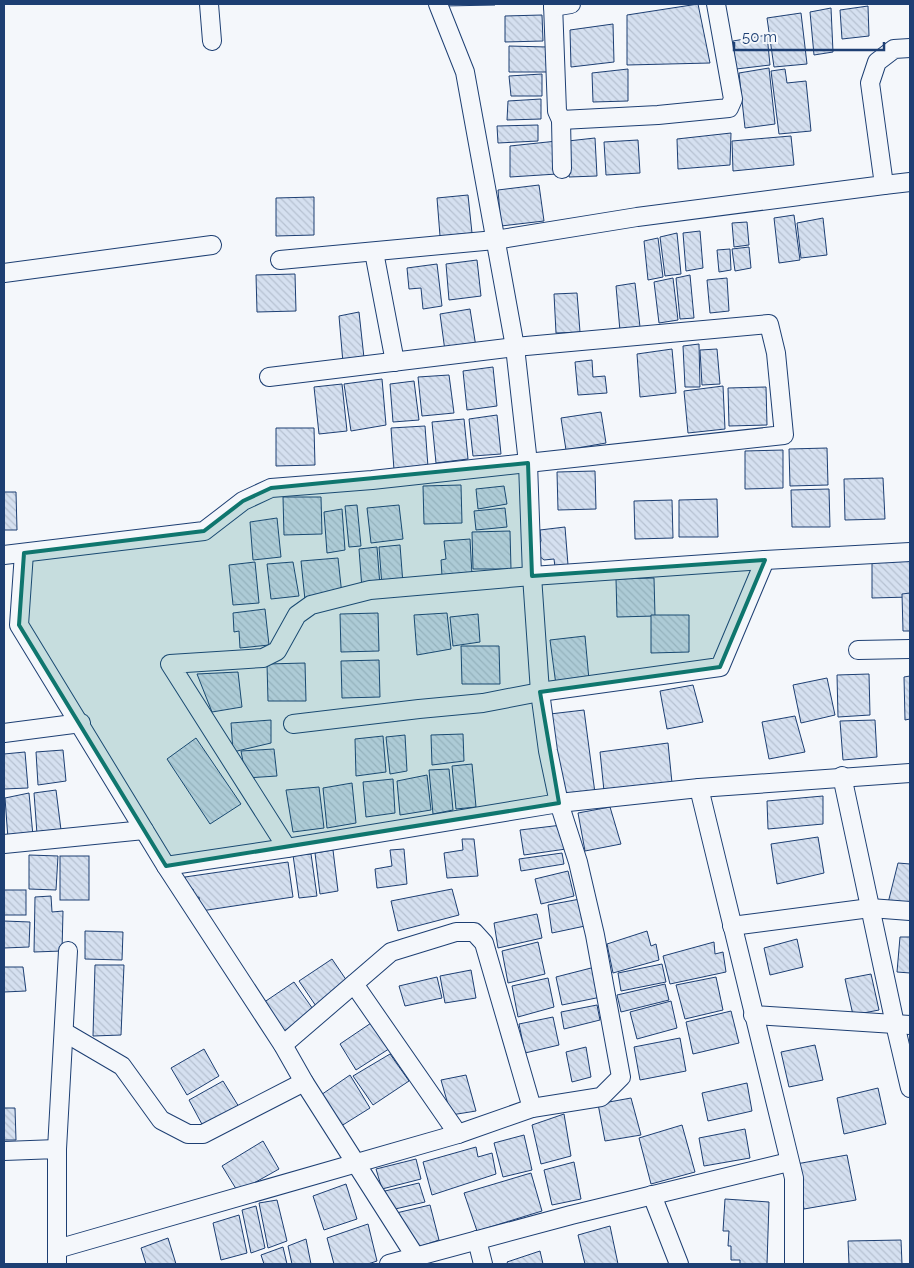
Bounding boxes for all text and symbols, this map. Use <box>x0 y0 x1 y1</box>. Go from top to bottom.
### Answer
scale bar <box>734 20 884 52</box>
text: 50 m <box>742 28 777 46</box>

